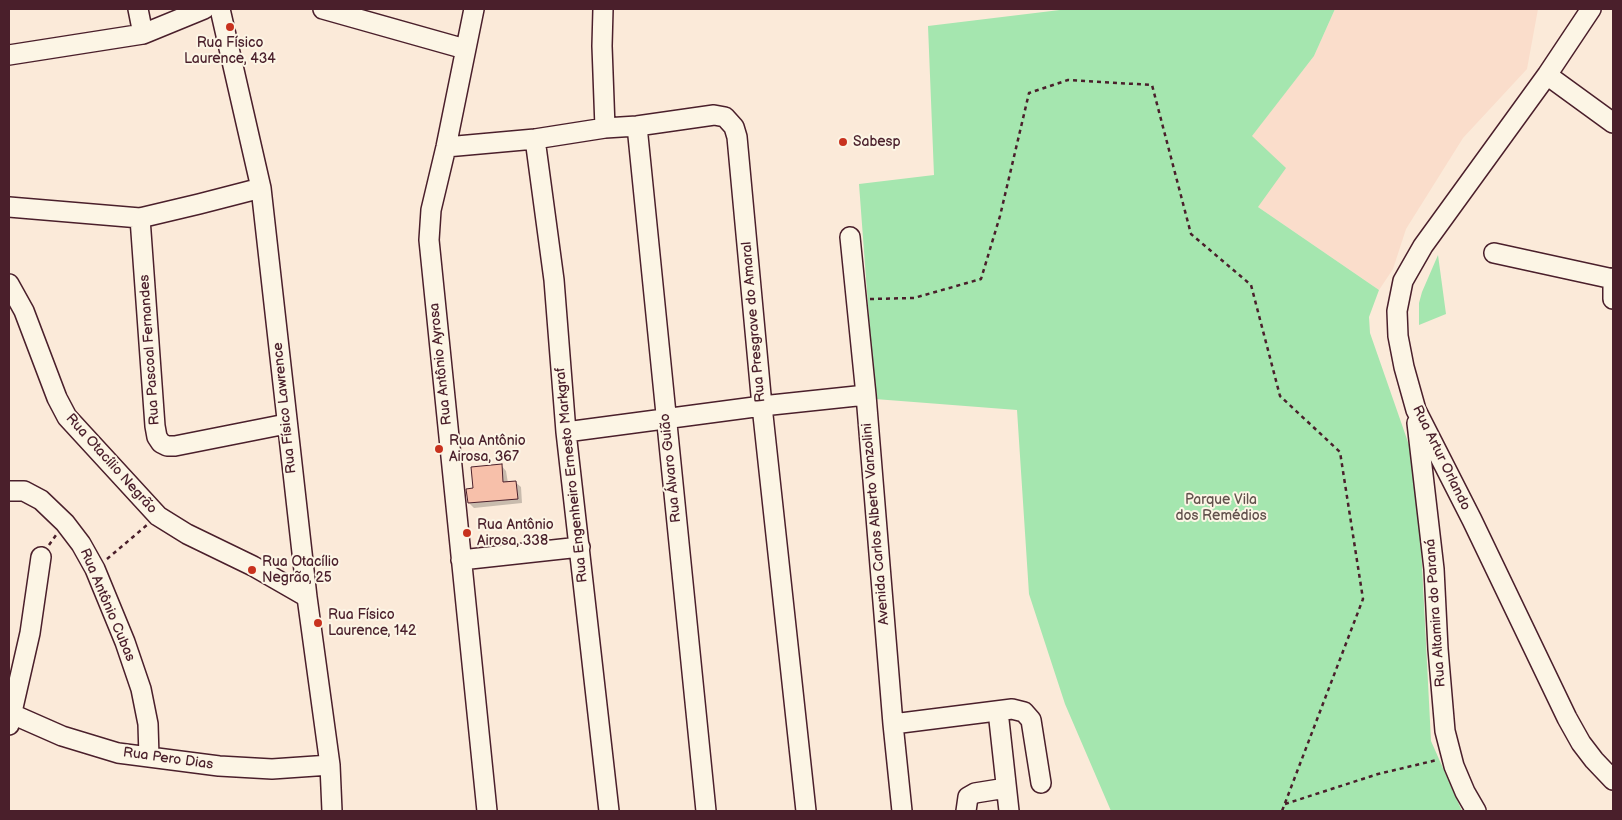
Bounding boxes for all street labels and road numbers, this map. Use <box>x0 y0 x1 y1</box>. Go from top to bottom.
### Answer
street label: Rua Presgrave do Amaral <box>739 241 769 403</box>
street label: Rua Pascoal Fernandes <box>136 274 164 426</box>
street label: Rua Antônio Ayrosa <box>426 302 456 426</box>
street label: Rua Físico Lawrence <box>270 341 300 475</box>
street label: Rua Engenheiro Ernesto Markgraf <box>552 366 592 584</box>
street label: Rua Artur Orlando <box>1408 403 1474 513</box>
street label: Rua Otacílio Negrão <box>62 411 160 517</box>
street label: Rua Álvaro Guião <box>657 413 685 523</box>
street label: Avenida Carlos Alberto Vanzolini <box>859 422 893 626</box>
street label: Rua Altamira do Paraná <box>1422 538 1450 688</box>
street label: Rua Antônio Cubas <box>76 546 138 664</box>
street label: Rua Pero Dias <box>122 744 214 774</box>

